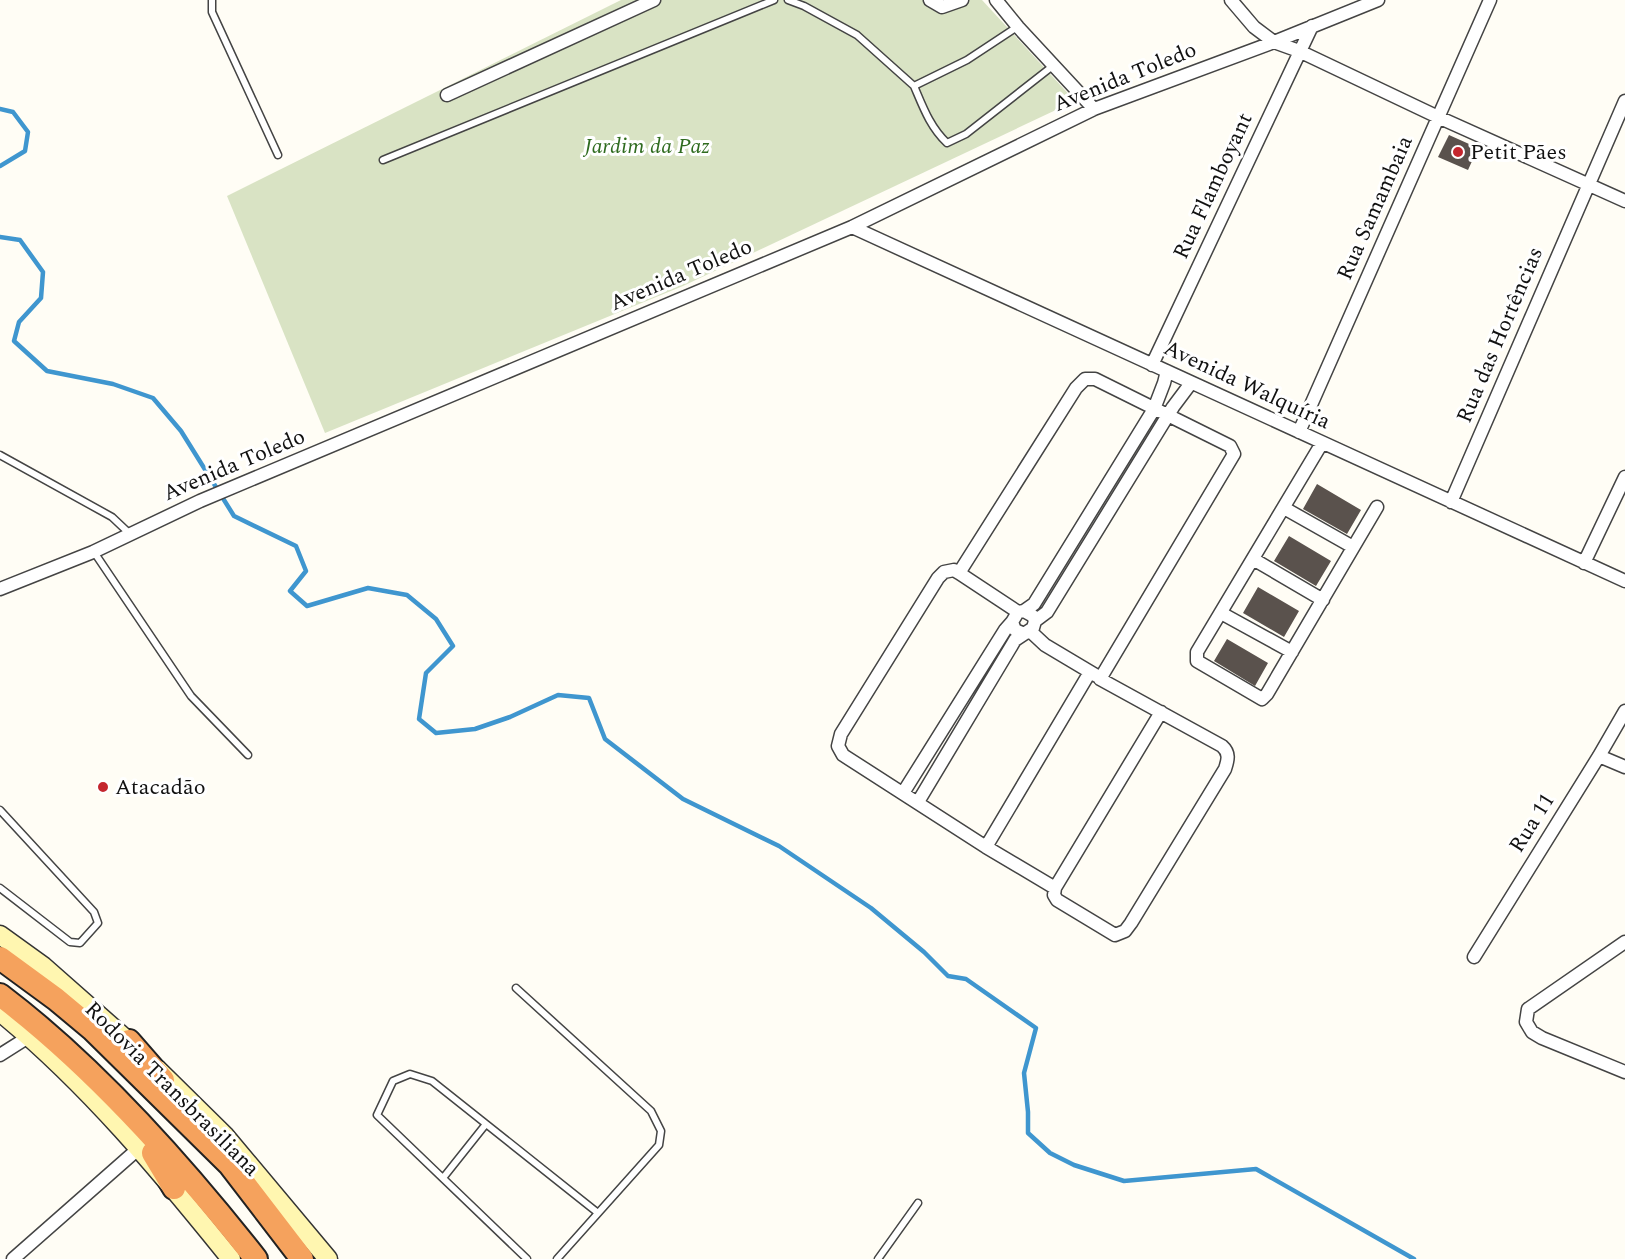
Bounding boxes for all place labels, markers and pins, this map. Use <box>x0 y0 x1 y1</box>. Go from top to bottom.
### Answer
place label: Petit Pães <box>1470 136 1567 169</box>
marker: Petit Pães <box>1451 145 1465 159</box>
place label: Atacadão <box>115 771 206 804</box>
marker: Atacadão <box>96 780 110 794</box>

